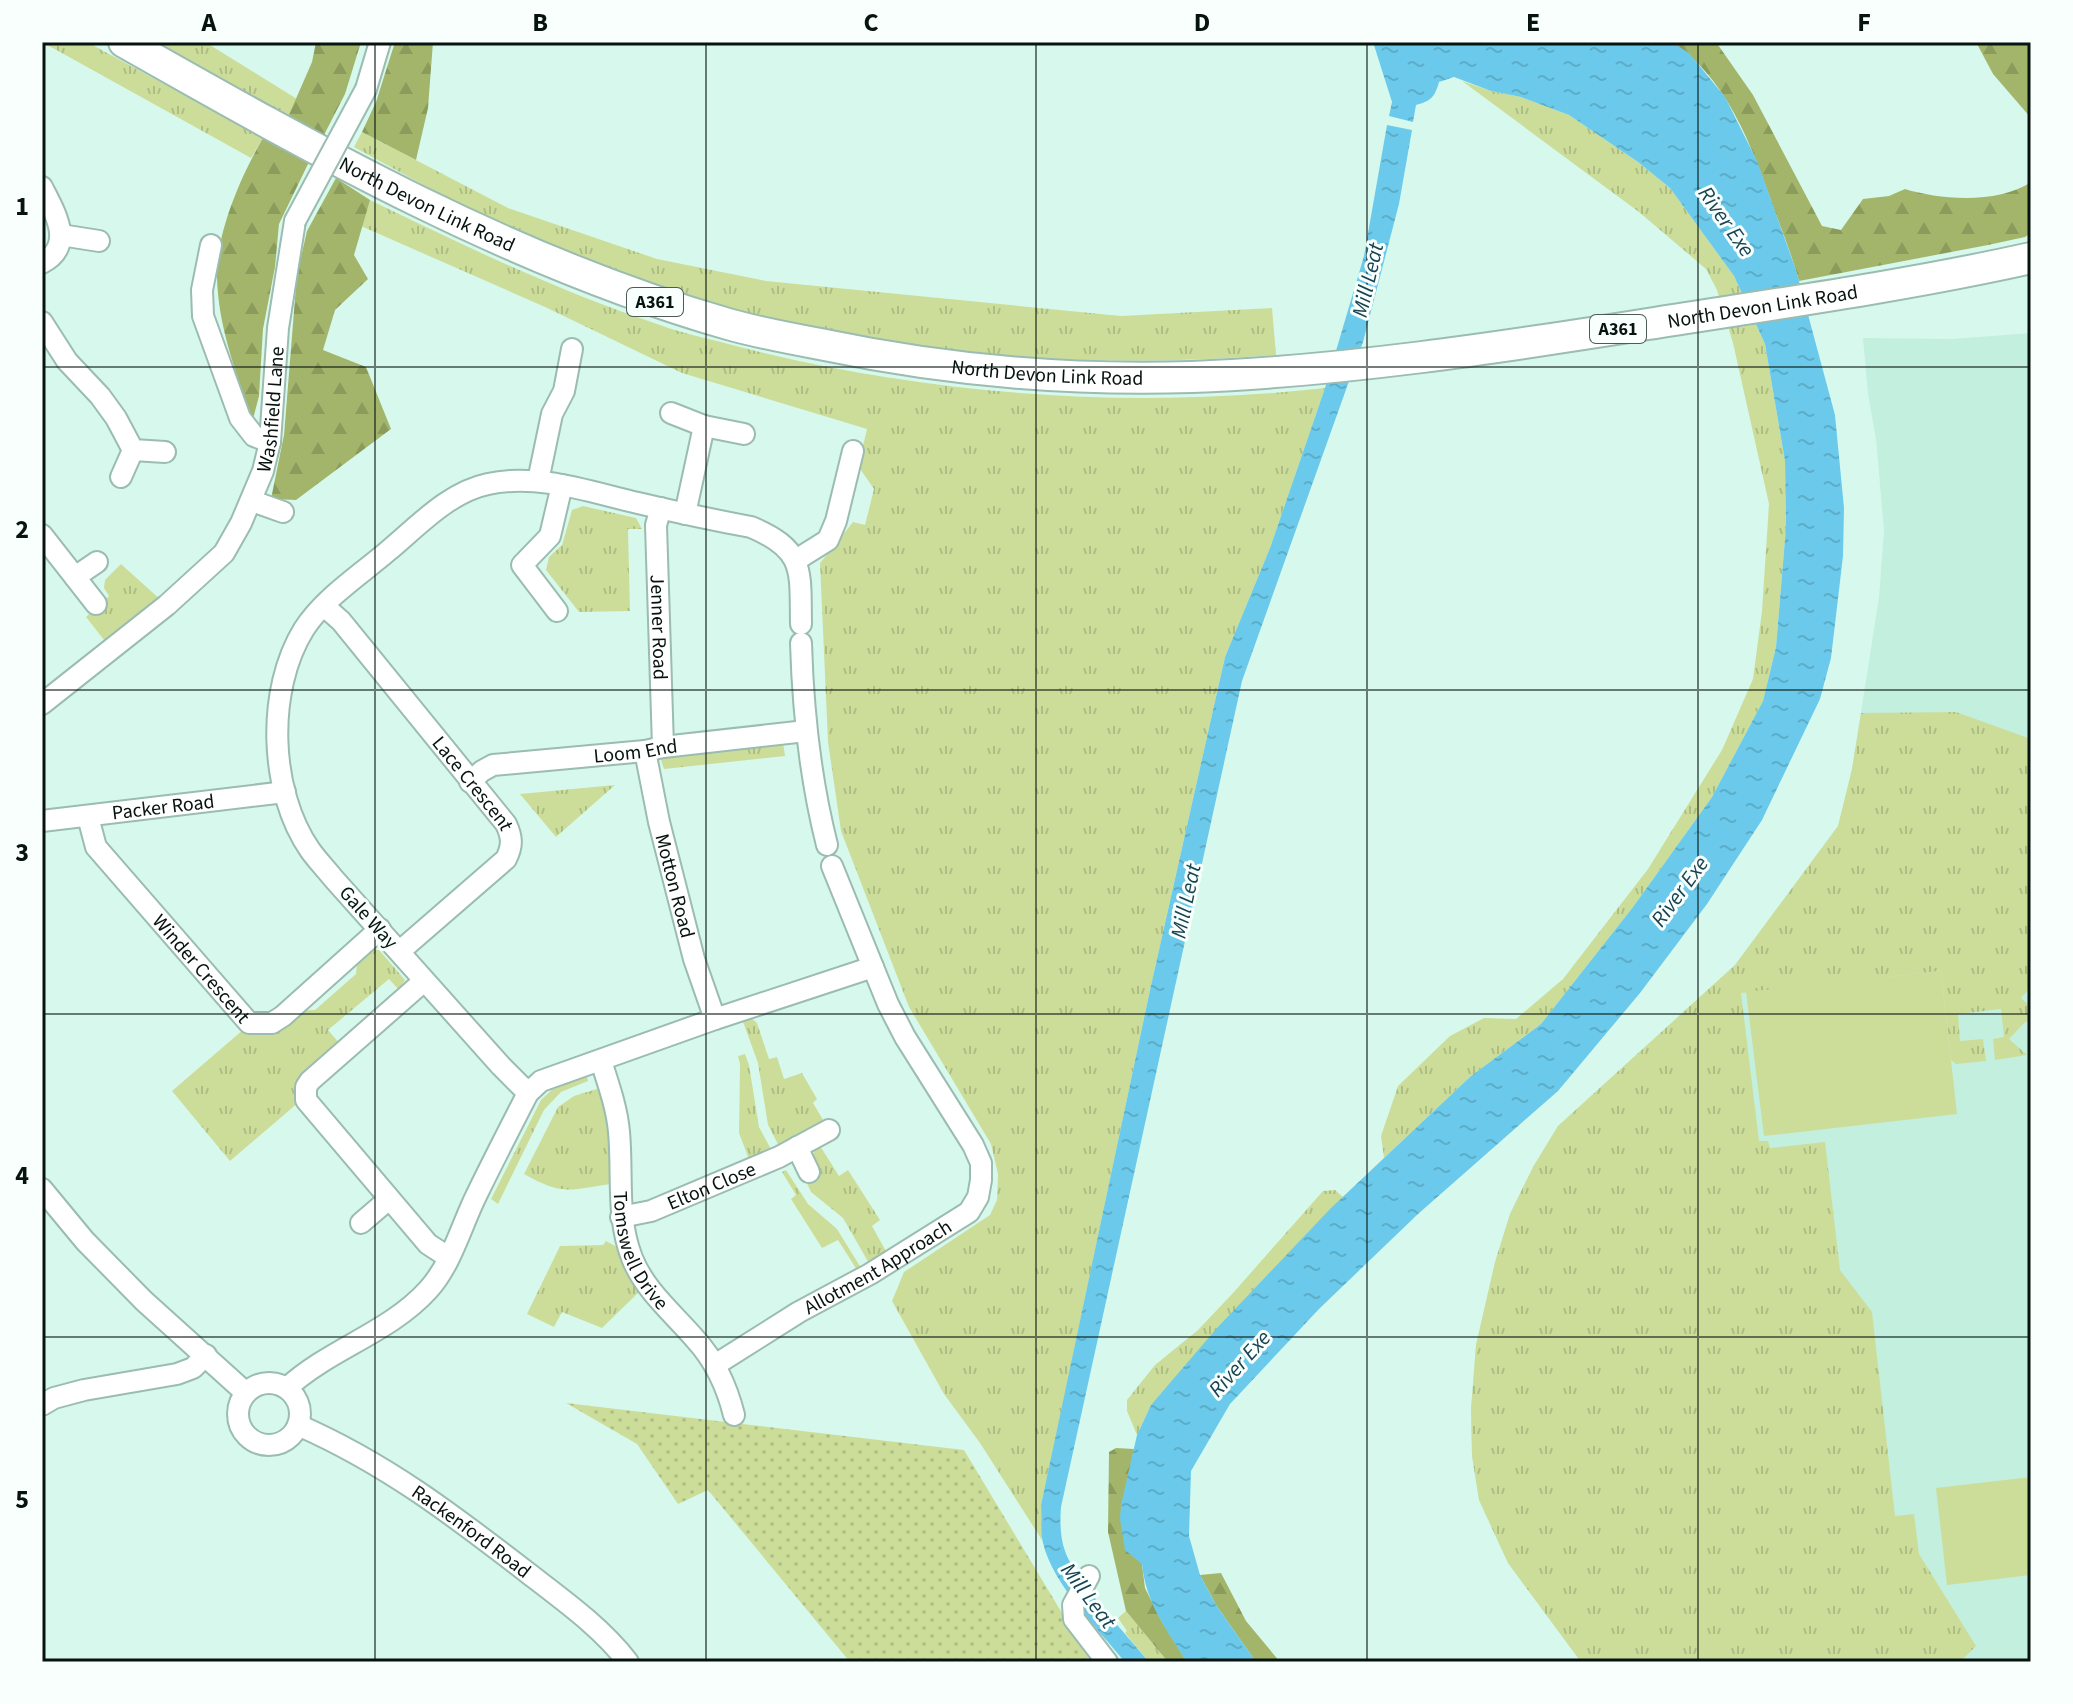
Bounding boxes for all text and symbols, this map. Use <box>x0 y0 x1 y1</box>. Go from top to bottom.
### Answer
text: A <box>201 4 218 41</box>
text: B <box>532 4 548 41</box>
text: C <box>863 4 879 41</box>
text: D <box>1194 4 1210 41</box>
text: E <box>1526 4 1540 41</box>
text: F <box>1857 4 1871 41</box>
street label: North Devon Link Road <box>334 150 519 260</box>
water label: River Exe <box>1690 179 1762 264</box>
text: 1 <box>15 188 29 225</box>
water label: Mill Leat <box>1344 239 1392 321</box>
street label: North Devon Link Road <box>1665 278 1860 336</box>
road number: A361 <box>627 288 683 316</box>
road number: A361 <box>1590 315 1646 343</box>
street label: Washfield Lane <box>250 345 292 475</box>
street label: North Devon Link Road <box>950 353 1143 393</box>
text: 2 <box>15 511 29 548</box>
street label: Jenner Road <box>643 574 674 680</box>
street label: Lace Crescent <box>425 731 520 835</box>
street label: Loom End <box>592 732 679 771</box>
street label: Packer Road <box>110 788 216 828</box>
street label: Motton Road <box>648 831 701 941</box>
text: 3 <box>15 834 29 871</box>
water label: River Exe <box>1643 850 1716 933</box>
water label: Mill Leat <box>1162 860 1210 941</box>
street label: Gale Way <box>332 880 405 956</box>
street label: Winder Crescent <box>146 908 256 1030</box>
street label: Elton Close <box>663 1155 760 1218</box>
text: 4 <box>15 1157 29 1194</box>
street label: Tomswell Drive <box>606 1191 675 1316</box>
street label: Allotment Approach <box>799 1213 957 1322</box>
water label: River Exe <box>1201 1323 1279 1404</box>
street label: Rackenford Road <box>406 1478 537 1585</box>
text: 5 <box>15 1481 29 1518</box>
water label: Mill Leat <box>1053 1556 1124 1636</box>

